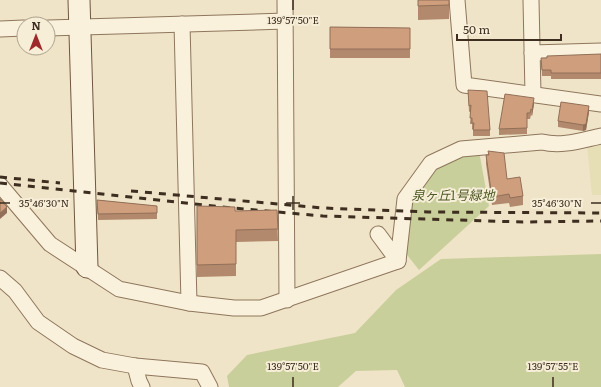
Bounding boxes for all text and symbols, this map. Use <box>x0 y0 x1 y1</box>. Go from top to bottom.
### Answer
text: 139°57'50"E <box>267 12 319 27</box>
north arrow <box>16 16 56 56</box>
scale bar <box>457 16 561 42</box>
text: N <box>31 17 41 33</box>
text: 50 m <box>463 20 490 38</box>
park label: 泉ヶ丘1号緑地 <box>412 185 496 204</box>
text: 35°46'30"N <box>19 195 69 210</box>
text: 35°46'30"N <box>532 195 582 210</box>
text: 139°57'50"E <box>267 358 319 373</box>
text: 139°57'55"E <box>528 358 578 373</box>

